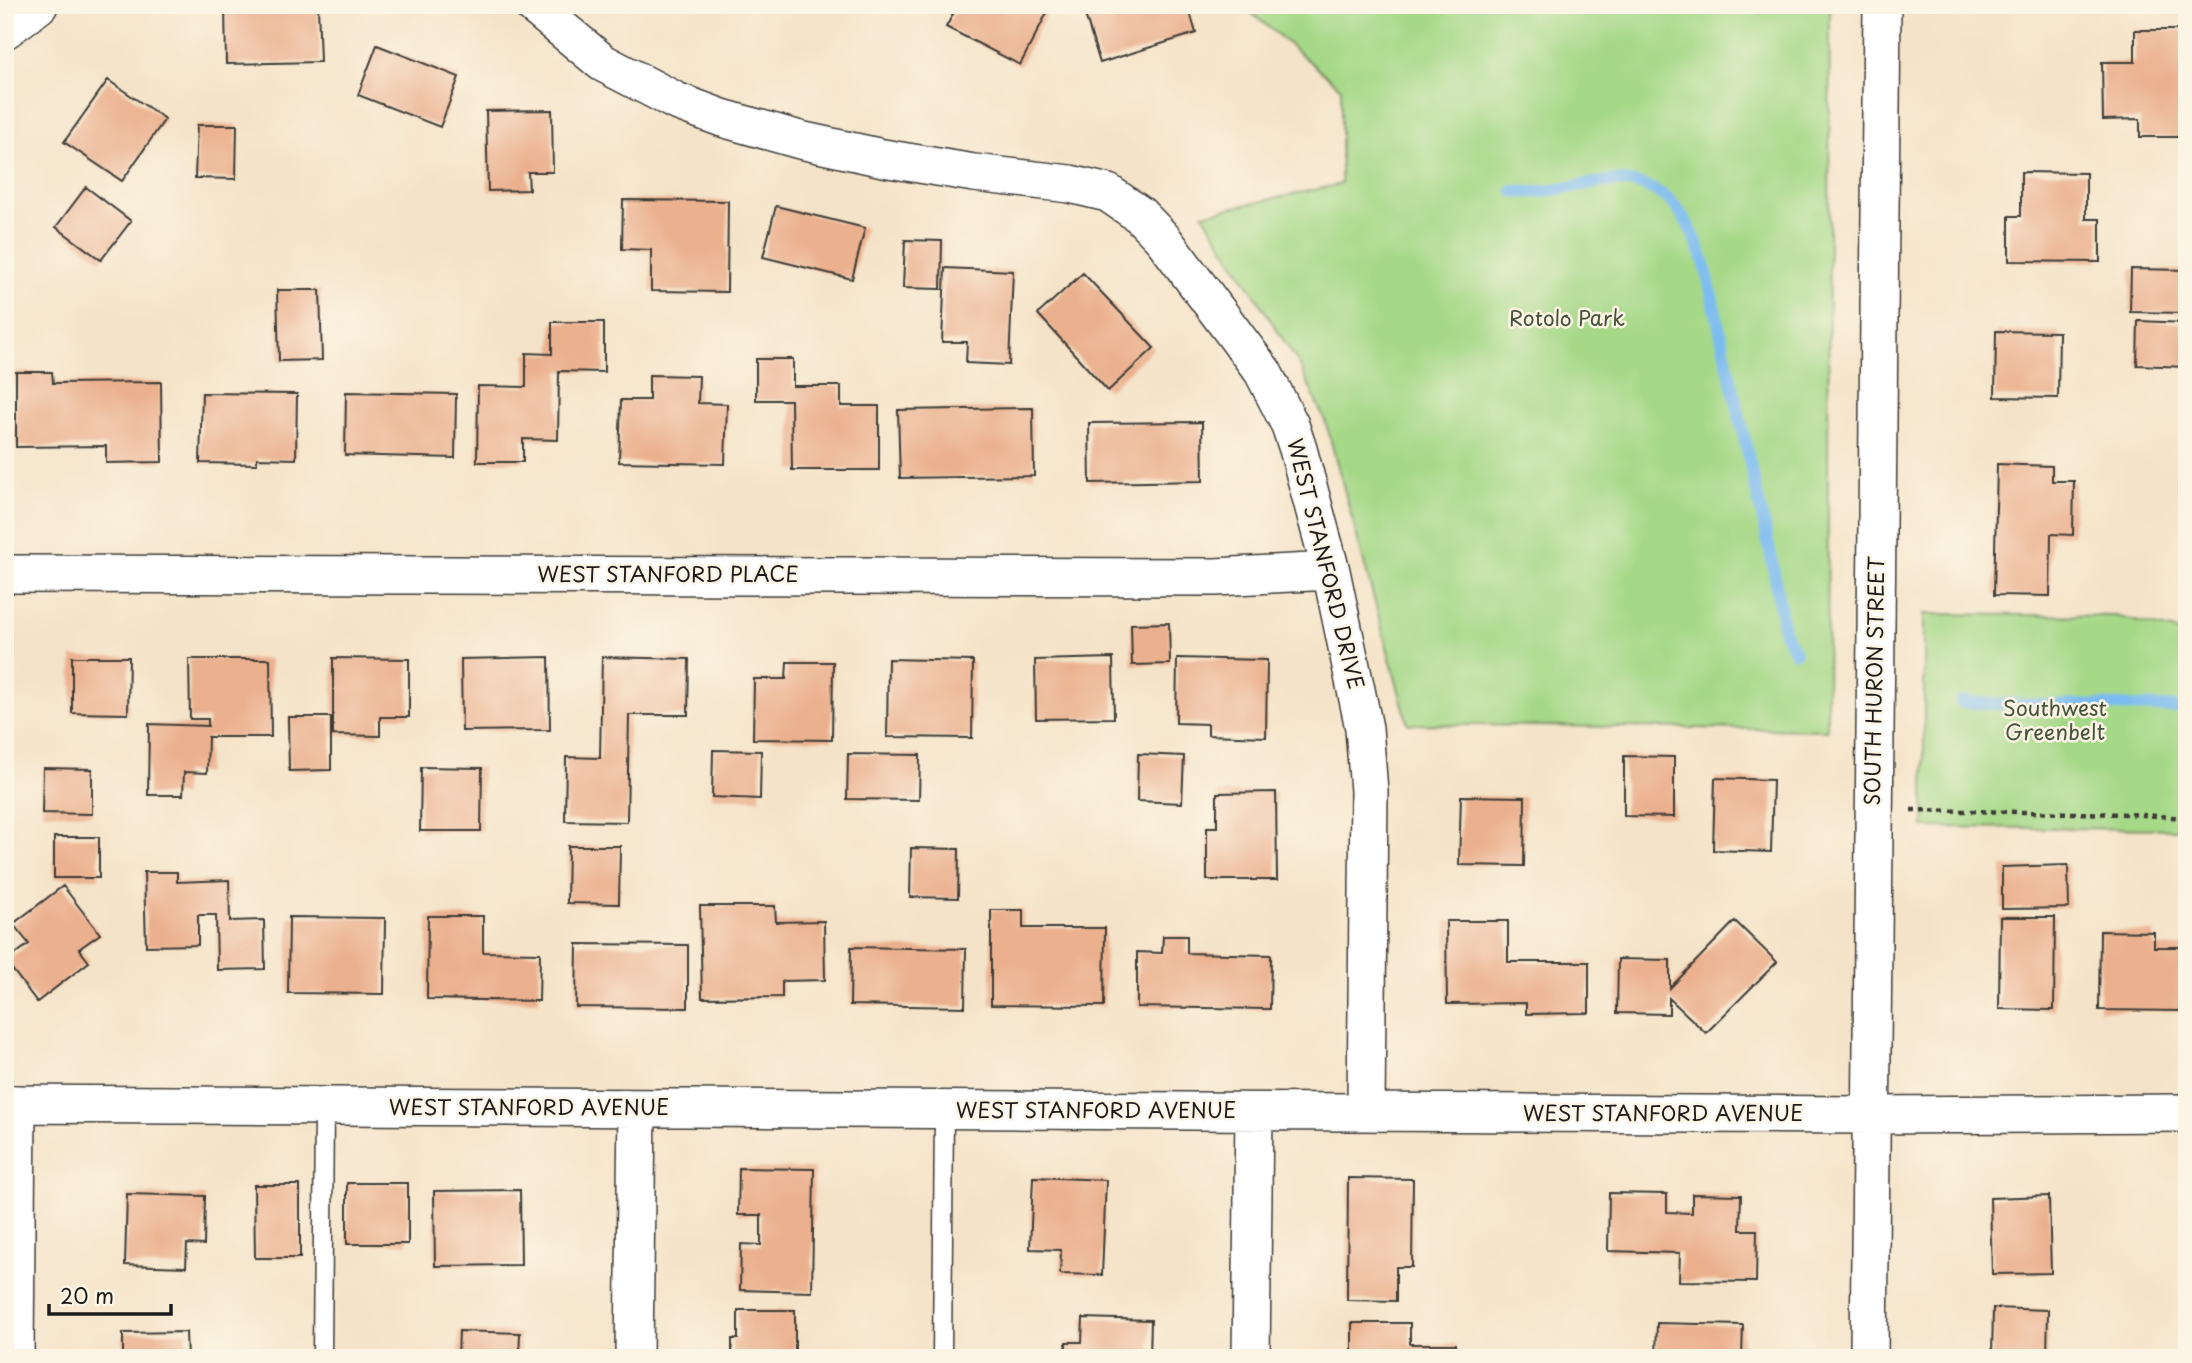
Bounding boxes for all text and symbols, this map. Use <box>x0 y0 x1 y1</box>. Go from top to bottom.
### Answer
park label: Rotolo Park <box>1509 301 1625 333</box>
street label: WEST STANFORD DRIVE <box>1280 435 1374 692</box>
street label: SOUTH HURON STREET <box>1855 555 1891 806</box>
street label: WEST STANFORD PLACE <box>537 557 799 589</box>
park label: Southwest Greenbelt <box>2003 691 2107 747</box>
street label: WEST STANFORD AVENUE <box>389 1090 669 1122</box>
street label: WEST STANFORD AVENUE <box>956 1093 1236 1125</box>
street label: WEST STANFORD AVENUE <box>1523 1096 1803 1128</box>
scale bar <box>49 1272 172 1316</box>
text: 20 m <box>60 1279 114 1311</box>

